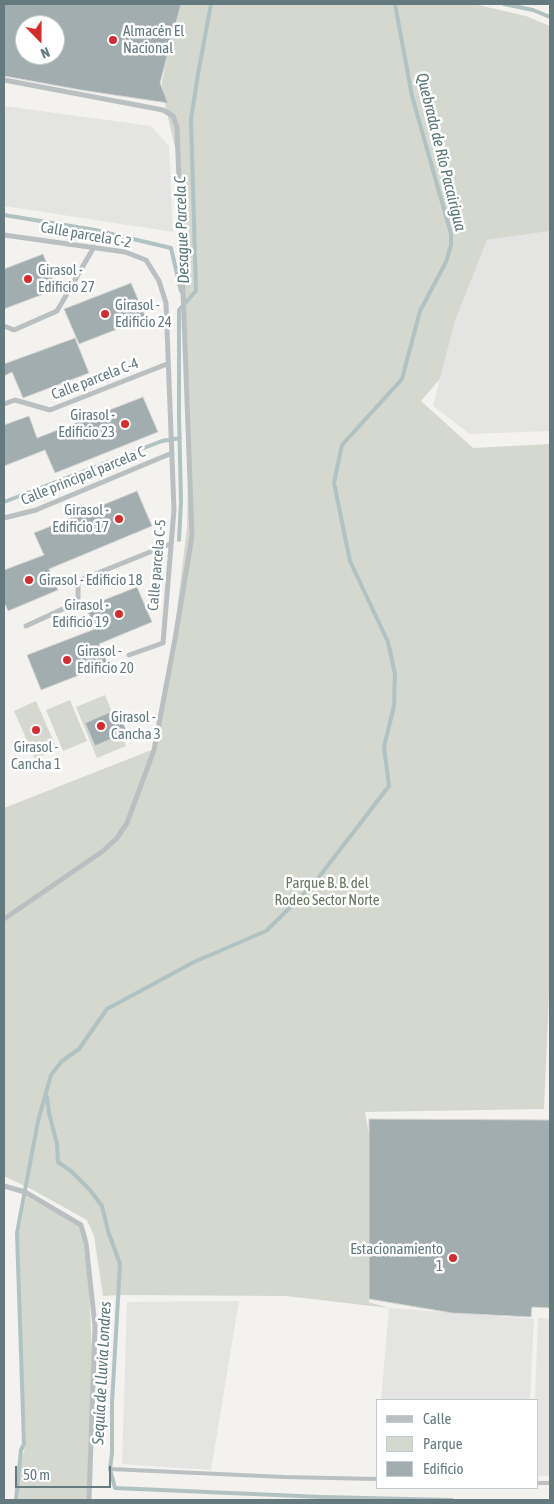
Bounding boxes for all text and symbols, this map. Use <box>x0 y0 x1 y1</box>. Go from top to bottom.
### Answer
north arrow <box>15 15 65 65</box>
place label: Almacén El Nacional <box>123 22 184 57</box>
marker: Almacén El Nacional <box>107 34 119 46</box>
text: N <box>38 44 52 62</box>
water label: Quebrada de Río Pacairigua <box>412 71 470 233</box>
water label: Desague Parcela C <box>171 176 193 284</box>
street label: Calle parcela C-2 <box>39 218 133 252</box>
place label: Girasol - Edificio 27 <box>38 261 95 296</box>
marker: Girasol - Edificio 27 <box>22 273 34 285</box>
place label: Girasol - Edificio 24 <box>115 296 172 331</box>
marker: Girasol - Edificio 24 <box>99 308 111 320</box>
street label: Calle parcela C-4 <box>49 354 141 404</box>
place label: Girasol - Edificio 23 <box>58 406 115 441</box>
marker: Girasol - Edificio 23 <box>119 418 131 430</box>
street label: Calle principal parcela C <box>18 443 148 509</box>
place label: Girasol - Edificio 17 <box>52 501 109 536</box>
marker: Girasol - Edificio 17 <box>113 513 125 525</box>
street label: Calle parcela C-5 <box>144 518 170 612</box>
place label: Girasol - Edificio 18 <box>39 571 142 589</box>
marker: Girasol - Edificio 18 <box>23 574 35 586</box>
place label: Girasol - Edificio 19 <box>52 596 109 631</box>
marker: Girasol - Edificio 19 <box>113 608 125 620</box>
place label: Girasol - Edificio 20 <box>77 642 134 677</box>
marker: Girasol - Edificio 20 <box>61 654 73 666</box>
place label: Girasol - Cancha 3 <box>111 708 161 743</box>
marker: Girasol - Cancha 3 <box>95 720 107 732</box>
marker: Girasol - Cancha 1 <box>30 724 42 736</box>
place label: Girasol - Cancha 1 <box>11 738 61 773</box>
park label: Parque B. B. del Rodeo Sector Norte <box>275 874 379 909</box>
place label: Estacionamiento 1 <box>350 1240 443 1275</box>
marker: Estacionamiento 1 <box>447 1252 459 1264</box>
water label: Sequía de Lluvia Londres <box>89 1301 115 1445</box>
legend <box>376 1399 539 1489</box>
text: Calle <box>423 1410 451 1427</box>
text: Parque <box>423 1435 463 1452</box>
scale bar <box>18 1456 114 1488</box>
text: Edificio <box>423 1460 464 1477</box>
text: 50 m <box>23 1466 50 1483</box>

